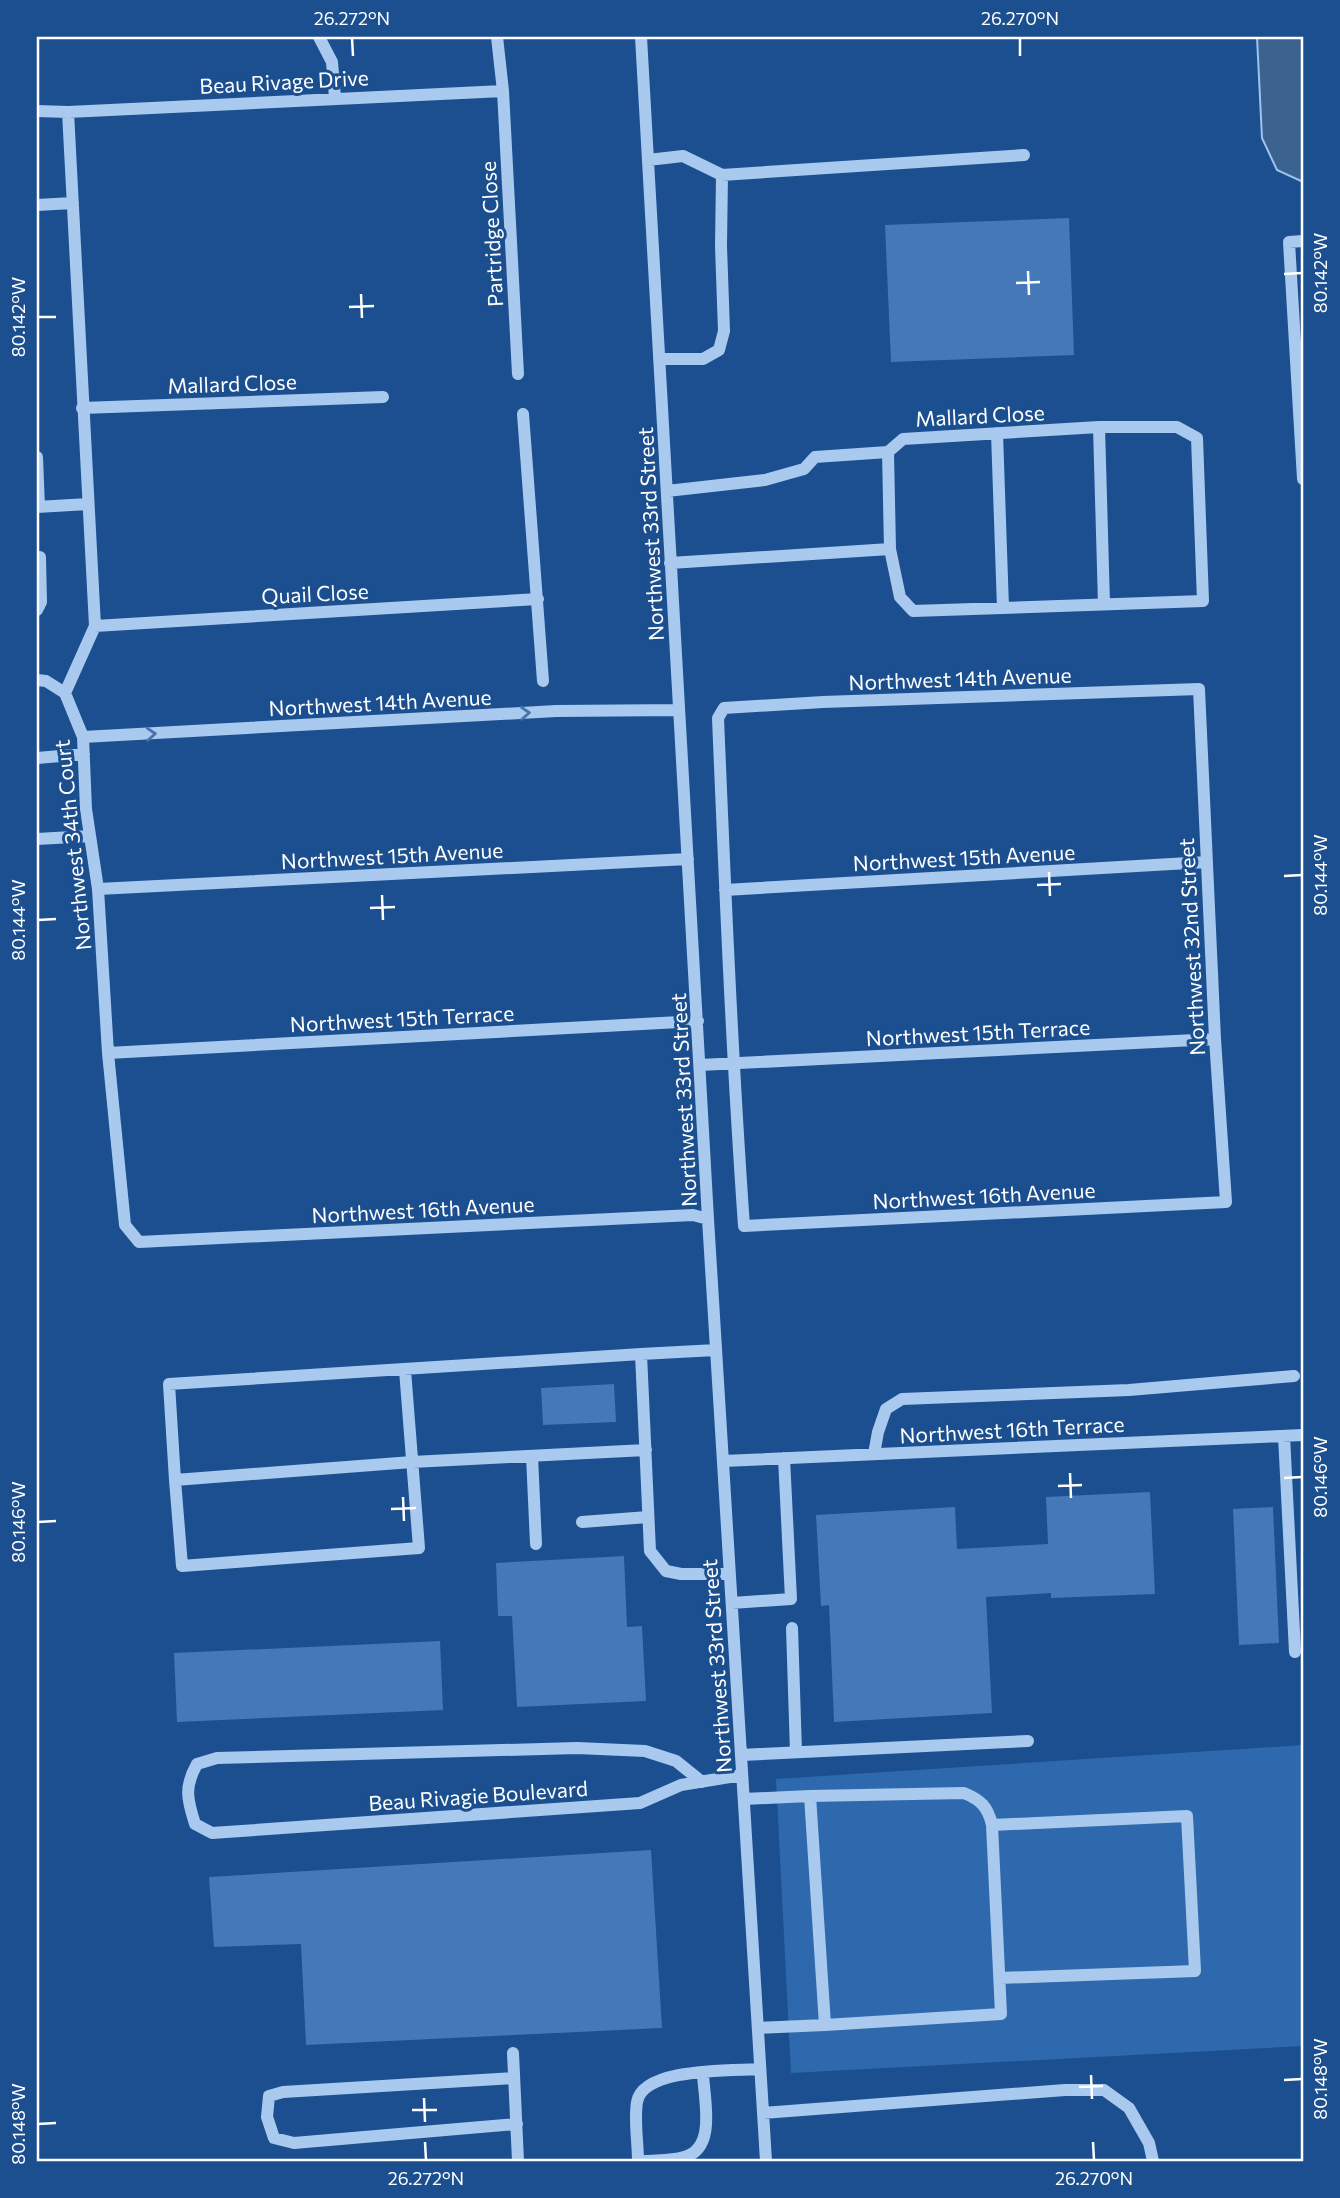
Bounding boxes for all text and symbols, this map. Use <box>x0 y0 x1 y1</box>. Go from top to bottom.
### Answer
text: 26.272°N <box>314 7 390 29</box>
text: 26.270°N <box>981 7 1059 29</box>
street label: Beau Rivage Drive <box>199 64 369 98</box>
street label: Partridge Close <box>475 160 507 308</box>
text: 80.142°W <box>1309 233 1331 313</box>
text: 80.142°W <box>7 277 29 357</box>
street label: Mallard Close <box>167 368 297 398</box>
street label: Mallard Close <box>915 399 1045 431</box>
street label: Northwest 33rd Street <box>632 426 668 642</box>
street label: Quail Close <box>261 578 369 608</box>
street label: Northwest 14th Avenue <box>848 662 1072 694</box>
street label: Northwest 14th Avenue <box>268 684 492 720</box>
one-way arrow <box>520 705 531 720</box>
one-way arrow <box>146 727 157 742</box>
street label: Northwest 34th Court <box>49 738 95 952</box>
text: 80.144°W <box>1309 834 1331 916</box>
street label: Northwest 15th Avenue <box>280 837 504 873</box>
street label: Northwest 32nd Street <box>1173 838 1209 1056</box>
street label: Northwest 15th Avenue <box>852 839 1076 875</box>
text: 80.144°W <box>7 879 29 961</box>
street label: Northwest 33rd Street <box>665 992 701 1208</box>
street label: Northwest 15th Terrace <box>289 1000 515 1036</box>
street label: Northwest 15th Terrace <box>865 1014 1091 1050</box>
street label: Northwest 16th Avenue <box>872 1177 1096 1213</box>
street label: Northwest 16th Avenue <box>311 1191 535 1227</box>
street label: Northwest 16th Terrace <box>899 1411 1125 1447</box>
text: 80.146°W <box>1309 1436 1331 1518</box>
text: 80.146°W <box>7 1481 29 1563</box>
street label: Northwest 33rd Street <box>696 1558 736 1774</box>
street label: Beau Rivagie Boulevard <box>367 1775 589 1815</box>
text: 80.148°W <box>1309 2038 1331 2120</box>
text: 80.148°W <box>7 2083 29 2165</box>
text: 26.272°N <box>388 2167 464 2189</box>
text: 26.270°N <box>1055 2167 1133 2189</box>

